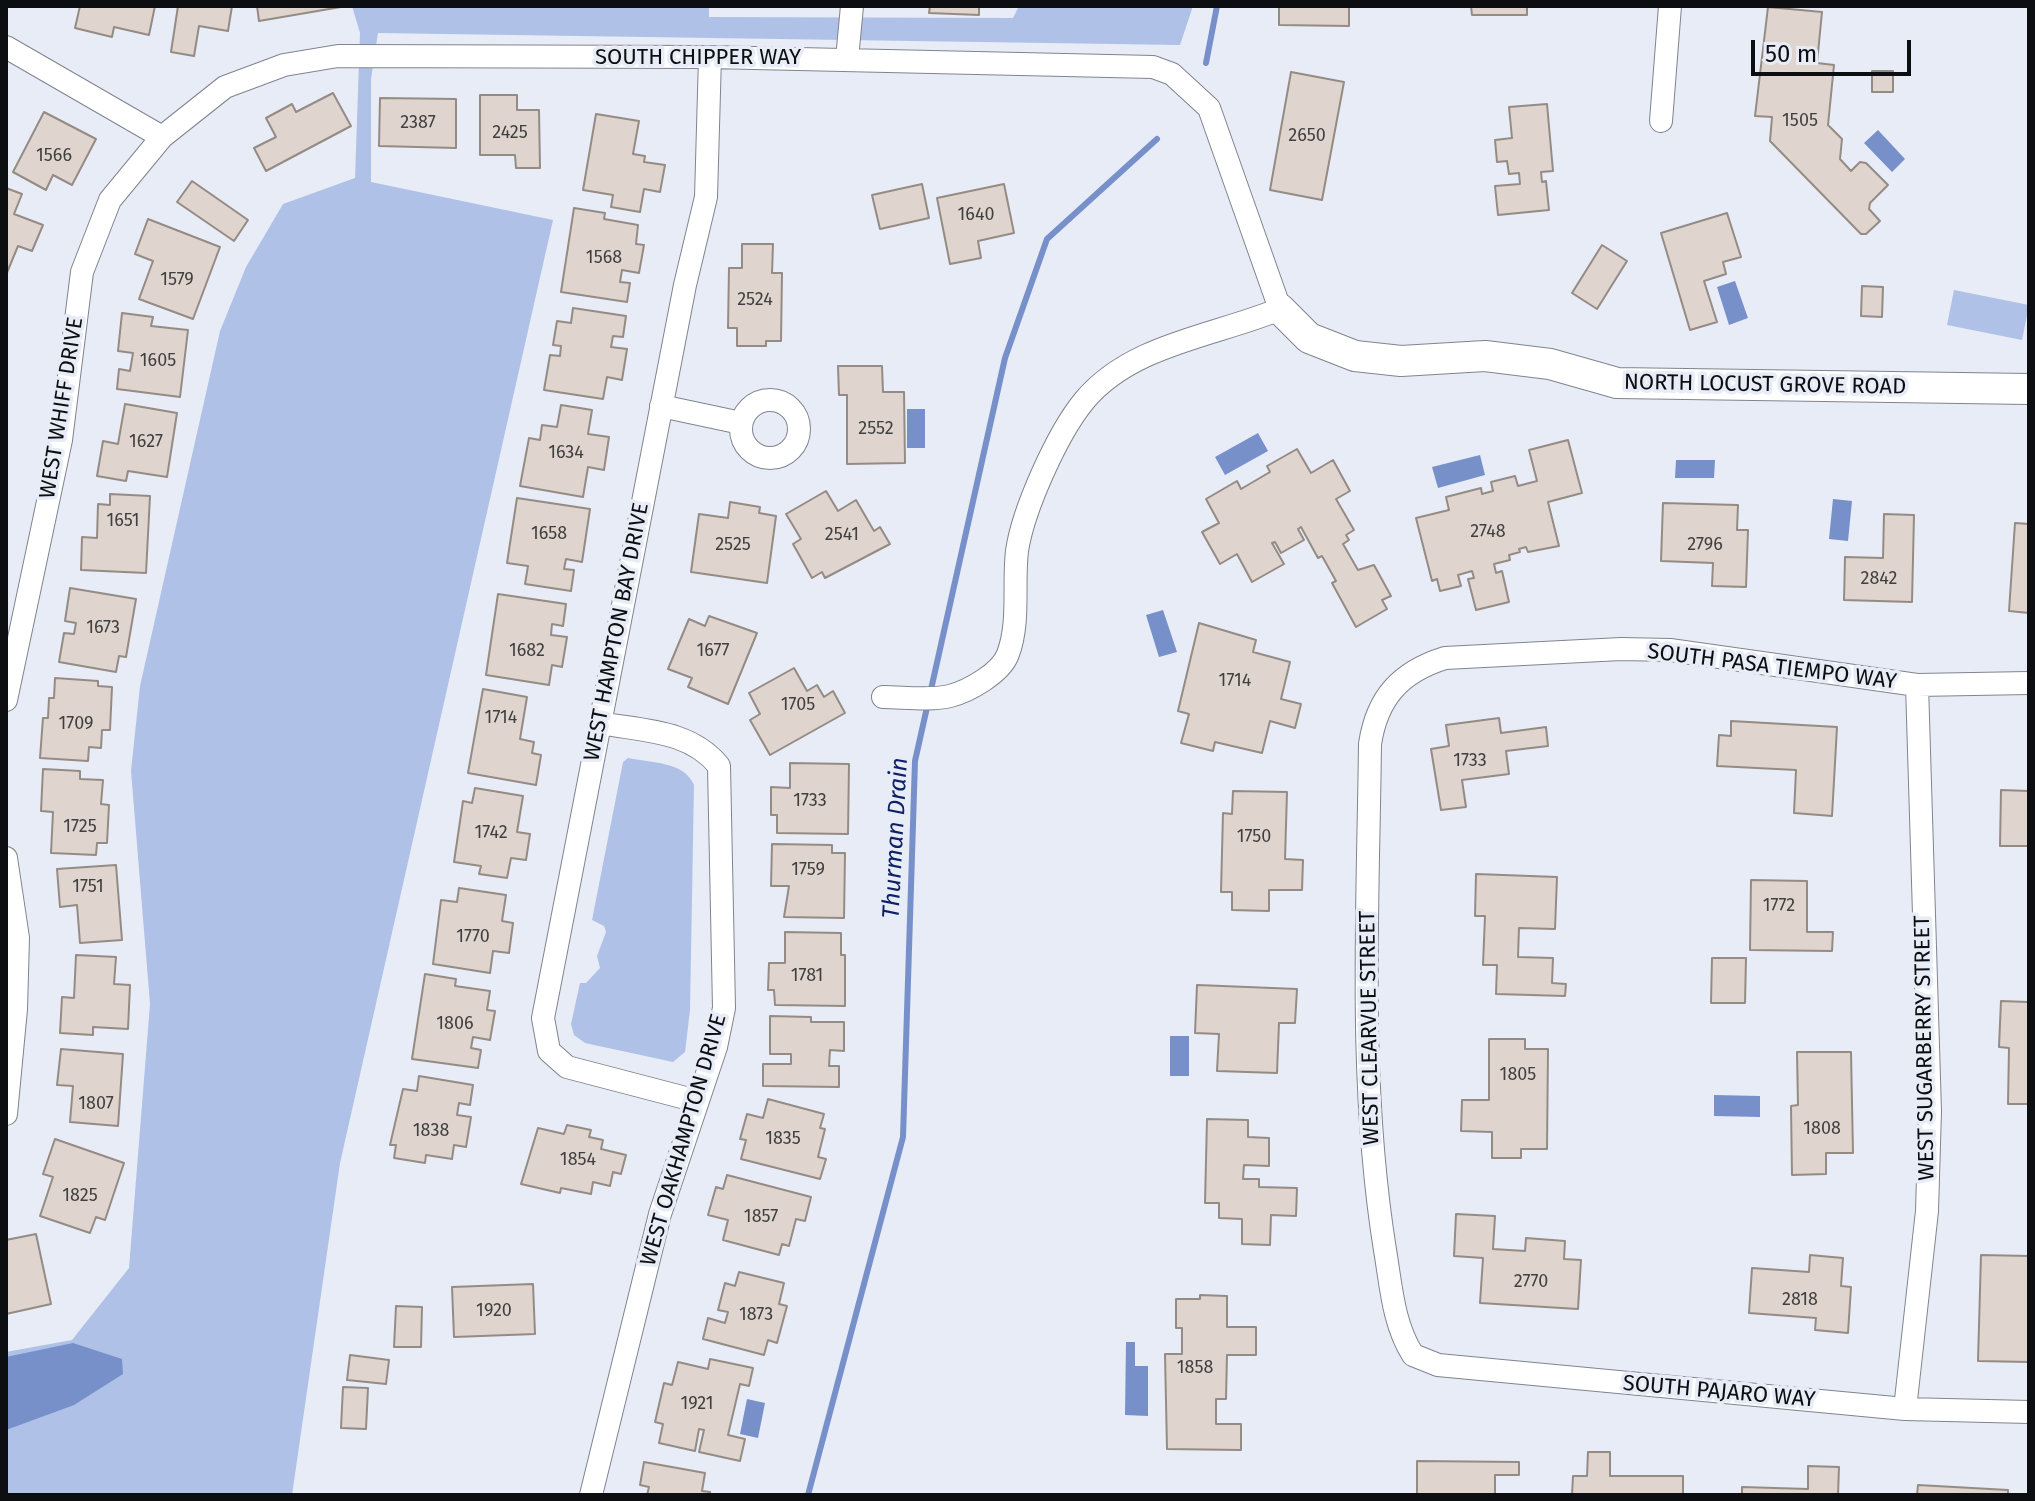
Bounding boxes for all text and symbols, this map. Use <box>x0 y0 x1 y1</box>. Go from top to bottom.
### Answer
scale bar <box>1755 24 1915 74</box>
text: 50 m <box>1765 40 1817 68</box>
street label: SOUTH CHIPPER WAY <box>595 45 801 71</box>
house number: 1505 <box>1782 110 1818 132</box>
house number: 2387 <box>400 112 436 134</box>
house number: 2425 <box>492 122 528 144</box>
house number: 2650 <box>1288 125 1326 147</box>
house number: 1566 <box>36 145 72 167</box>
house number: 1640 <box>957 204 995 226</box>
house number: 1568 <box>586 247 622 269</box>
house number: 1579 <box>160 269 194 291</box>
house number: 2524 <box>737 289 773 311</box>
street label: WEST WHIFF DRIVE <box>35 315 89 501</box>
house number: 1605 <box>140 350 176 372</box>
street label: NORTH LOCUST GROVE ROAD <box>1624 369 1906 401</box>
house number: 2552 <box>858 418 894 440</box>
house number: 1627 <box>129 431 163 453</box>
house number: 1634 <box>548 442 584 464</box>
street label: WEST HAMPTON BAY DRIVE <box>579 501 655 763</box>
house number: 1651 <box>106 510 140 532</box>
house number: 2748 <box>1470 521 1506 543</box>
house number: 1658 <box>531 523 567 545</box>
house number: 2541 <box>825 524 859 546</box>
house number: 2525 <box>715 534 751 556</box>
house number: 2796 <box>1687 534 1723 556</box>
house number: 2842 <box>1861 568 1897 590</box>
house number: 1673 <box>86 617 120 639</box>
street label: SOUTH PASA TIEMPO WAY <box>1646 639 1898 695</box>
house number: 1682 <box>509 640 545 662</box>
house number: 1677 <box>697 640 729 662</box>
house number: 1714 <box>1219 670 1251 692</box>
house number: 1705 <box>781 694 815 716</box>
house number: 1714 <box>485 707 517 729</box>
house number: 1709 <box>59 713 93 735</box>
house number: 1733 <box>1453 750 1487 772</box>
water label: Thurman Drain <box>877 757 915 919</box>
house number: 1733 <box>793 790 827 812</box>
house number: 1725 <box>63 816 97 838</box>
house number: 1742 <box>474 822 508 844</box>
house number: 1750 <box>1237 826 1271 848</box>
house number: 1759 <box>791 859 825 881</box>
house number: 1751 <box>72 876 104 898</box>
house number: 1772 <box>1763 895 1795 917</box>
street label: WEST CLEARVUE STREET <box>1355 910 1385 1146</box>
street label: WEST SUGARBERRY STREET <box>1909 915 1941 1181</box>
house number: 1770 <box>456 926 490 948</box>
house number: 1781 <box>791 965 823 987</box>
street label: WEST OAKHAMPTON DRIVE <box>635 1011 733 1269</box>
house number: 1806 <box>436 1013 474 1035</box>
house number: 1805 <box>1500 1064 1536 1086</box>
house number: 1807 <box>78 1093 114 1115</box>
house number: 1808 <box>1803 1118 1841 1140</box>
house number: 1838 <box>413 1120 449 1142</box>
house number: 1835 <box>765 1128 801 1150</box>
house number: 1854 <box>560 1149 596 1171</box>
house number: 1825 <box>62 1185 98 1207</box>
house number: 1857 <box>744 1206 778 1228</box>
house number: 2770 <box>1514 1271 1548 1293</box>
house number: 2818 <box>1782 1289 1818 1311</box>
house number: 1920 <box>476 1300 512 1322</box>
house number: 1873 <box>739 1304 773 1326</box>
house number: 1858 <box>1177 1357 1213 1379</box>
street label: SOUTH PAJARO WAY <box>1622 1370 1816 1414</box>
house number: 1921 <box>680 1393 714 1415</box>

